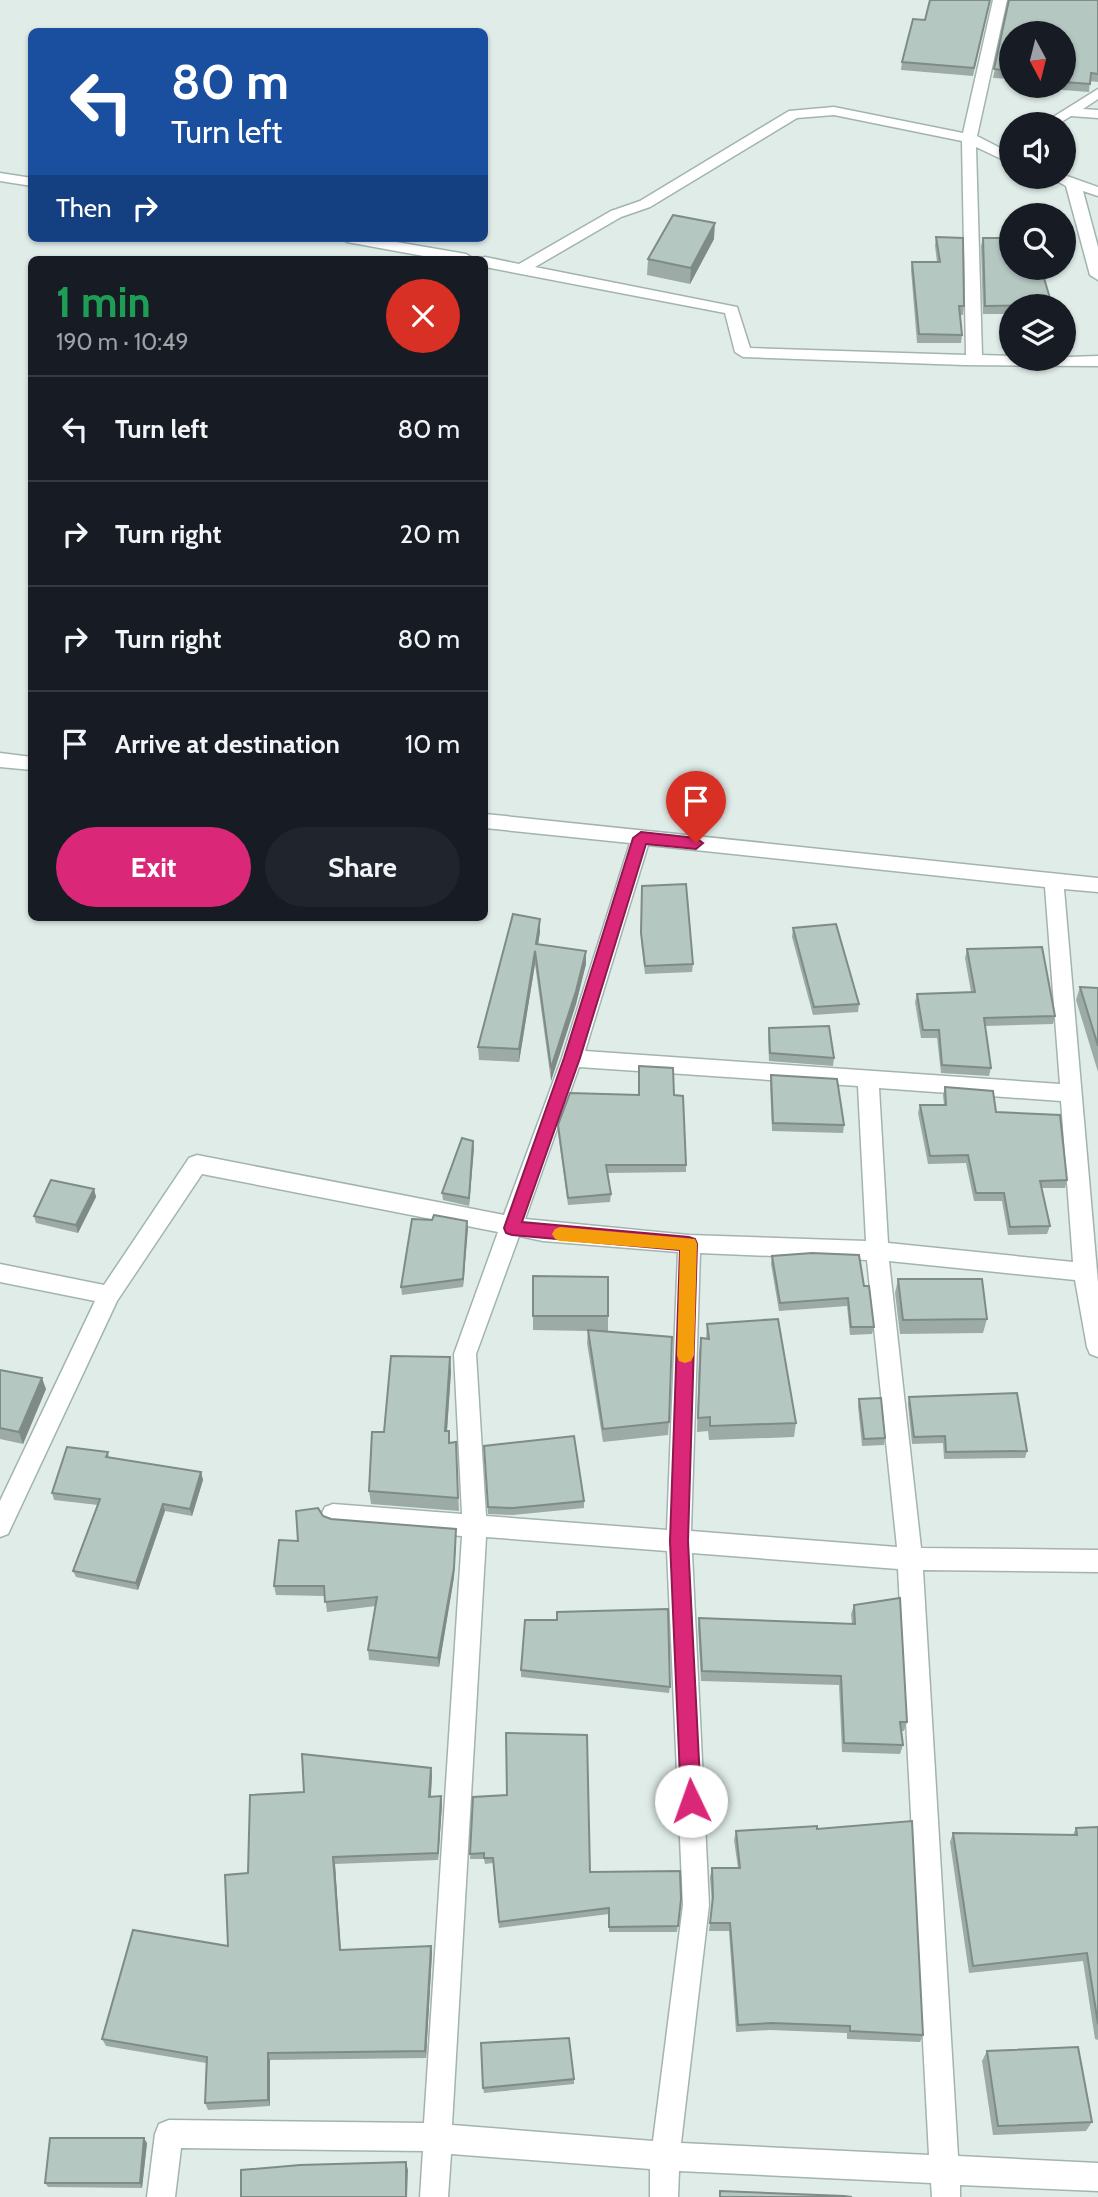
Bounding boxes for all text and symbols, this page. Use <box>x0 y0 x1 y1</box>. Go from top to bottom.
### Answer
north arrow <box>999 21 1076 98</box>
map controls <box>999 21 1076 371</box>
text: 80 m <box>171 52 289 111</box>
icon: left <box>56 56 147 147</box>
text: Turn left <box>171 112 282 151</box>
button: sound <box>999 112 1076 189</box>
icon: right <box>126 189 164 227</box>
text: Then <box>56 192 112 224</box>
button: search <box>999 203 1076 280</box>
text: 1 min <box>56 276 151 328</box>
button: close <box>386 279 460 353</box>
button: layers <box>999 294 1076 371</box>
text: 190 m · 10:49 <box>56 328 188 356</box>
icon: left <box>56 410 94 448</box>
text: Turn left <box>115 413 208 445</box>
text: 80 m <box>397 413 460 445</box>
icon: right <box>56 515 94 553</box>
text: Turn right <box>115 518 221 550</box>
text: 20 m <box>400 518 460 550</box>
icon: right <box>56 620 94 658</box>
text: Turn right <box>115 623 221 655</box>
text: 80 m <box>397 623 460 655</box>
icon: arrive <box>56 725 94 763</box>
text: Arrive at destination <box>115 728 340 760</box>
text: 10 m <box>405 728 460 760</box>
pin <box>666 771 726 843</box>
icon: arrive <box>677 782 715 820</box>
button: Exit <box>56 827 251 907</box>
button: Share <box>265 827 460 907</box>
position arrow <box>654 1764 728 1838</box>

